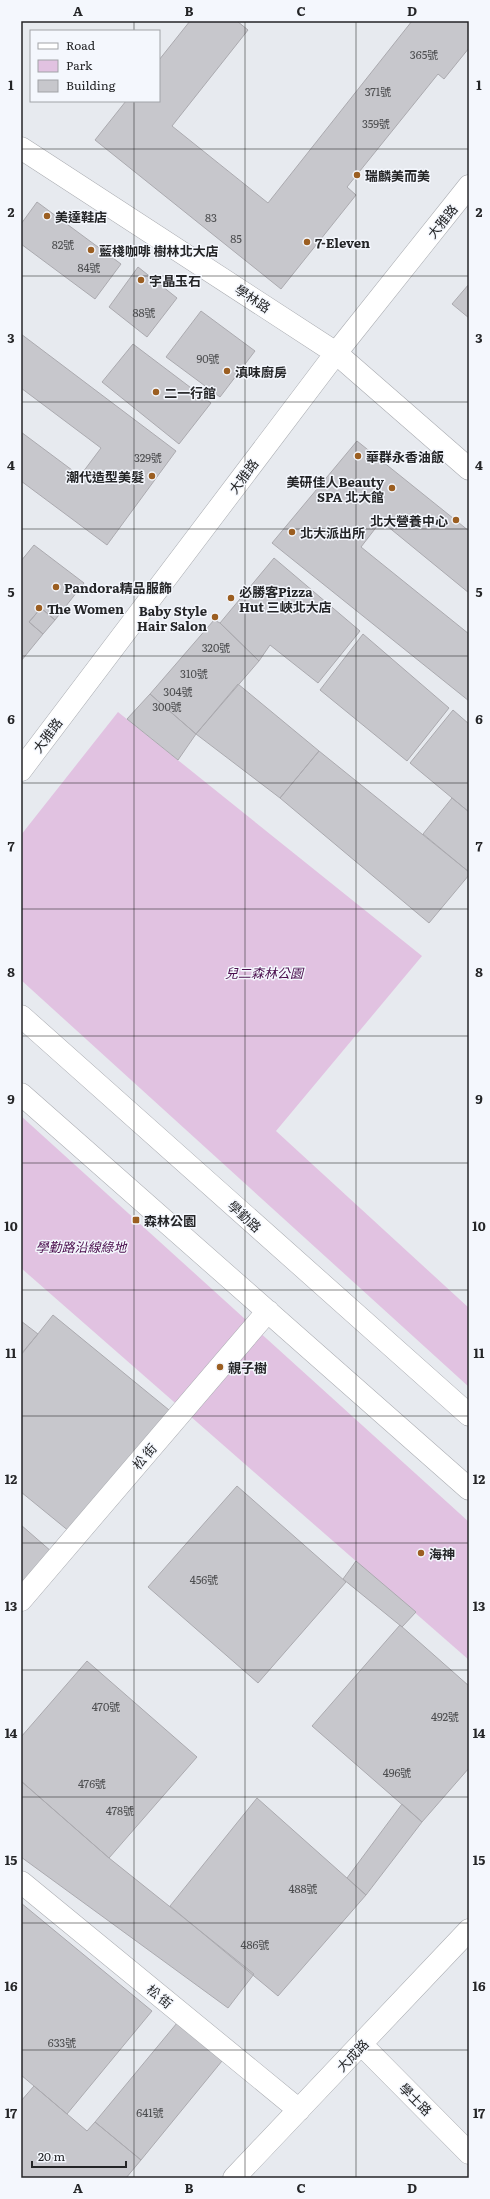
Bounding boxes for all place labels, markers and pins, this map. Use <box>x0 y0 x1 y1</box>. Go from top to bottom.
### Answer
place label: 瑞麟美而美 <box>365 166 430 185</box>
marker: 瑞麟美而美 <box>352 170 362 180</box>
place label: 美達鞋店 <box>55 207 107 226</box>
marker: 美達鞋店 <box>42 211 52 221</box>
place label: 7-Eleven <box>315 233 370 252</box>
marker: 7-Eleven <box>302 237 312 247</box>
place label: 藍棧咖啡 樹林北大店 <box>99 241 219 260</box>
marker: 藍棧咖啡 樹林北大店 <box>86 245 96 255</box>
place label: 宇晶玉石 <box>149 271 201 290</box>
marker: 宇晶玉石 <box>136 275 146 285</box>
place label: 滇味廚房 <box>235 362 287 381</box>
marker: 滇味廚房 <box>222 366 232 376</box>
place label: 二一行館 <box>164 383 216 402</box>
marker: 二一行館 <box>151 387 161 397</box>
place label: 華群永香油飯 <box>366 447 444 466</box>
marker: 華群永香油飯 <box>353 451 363 461</box>
place label: 潮代造型美髮 <box>66 467 144 486</box>
marker: 潮代造型美髮 <box>147 471 157 481</box>
place label: 美研佳人Beauty SPA 北大館 <box>286 472 384 506</box>
marker: 美研佳人Beauty SPA 北大館 <box>387 483 397 493</box>
place label: 北大營養中心 <box>370 511 448 530</box>
marker: 北大營養中心 <box>451 515 461 525</box>
place label: 北大派出所 <box>300 523 365 542</box>
marker: 北大派出所 <box>287 527 297 537</box>
place label: Pandora精品服飾 <box>64 578 172 597</box>
marker: Pandora精品服飾 <box>51 582 61 592</box>
place label: 必勝客Pizza Hut 三峽北大店 <box>239 582 331 616</box>
marker: 必勝客Pizza Hut 三峽北大店 <box>226 593 236 603</box>
place label: The Women <box>47 599 124 618</box>
place label: Baby Style Hair Salon <box>137 601 207 635</box>
marker: The Women <box>34 603 44 613</box>
marker: Baby Style Hair Salon <box>210 612 220 622</box>
place label: 森林公園 <box>144 1211 196 1230</box>
marker: 森林公園 <box>131 1215 141 1225</box>
place label: 親子樹 <box>228 1358 267 1377</box>
marker: 親子樹 <box>215 1362 225 1372</box>
place label: 海神 <box>429 1544 455 1563</box>
marker: 海神 <box>416 1548 426 1558</box>

